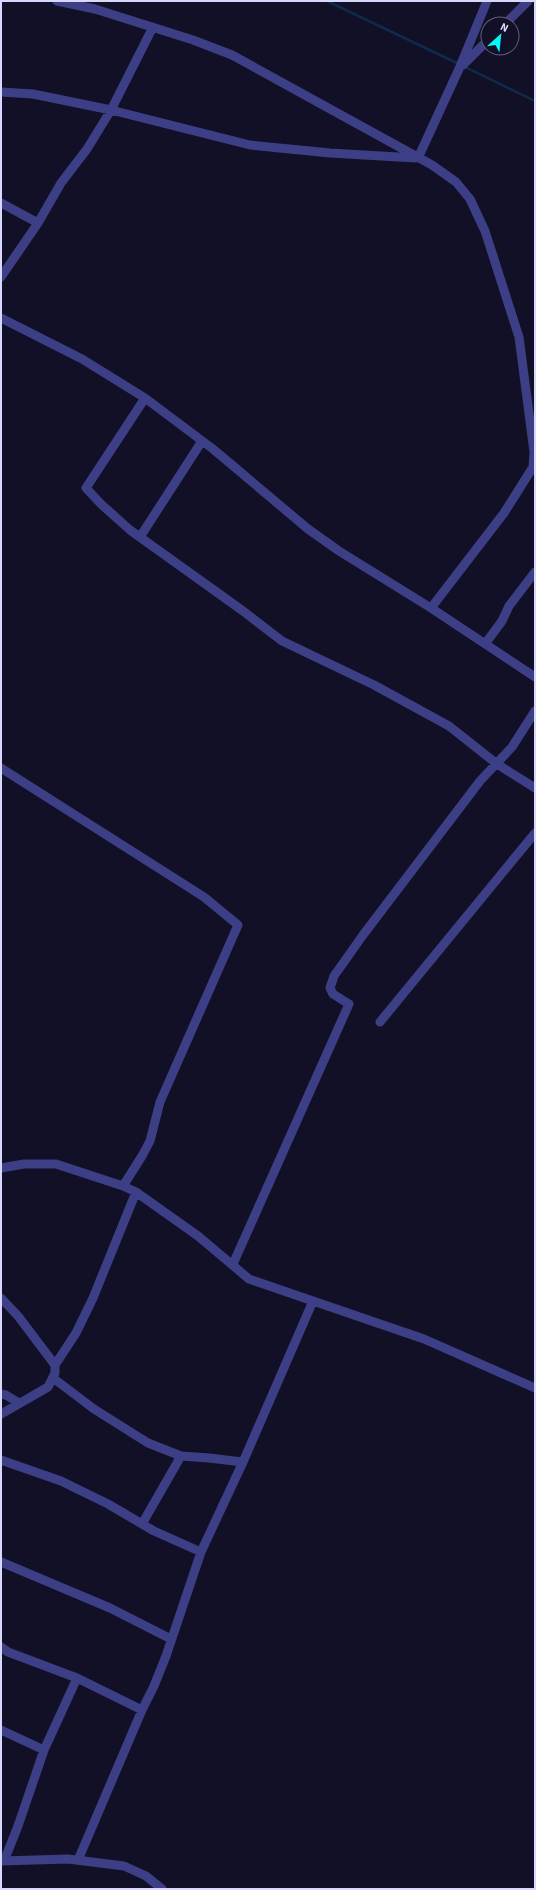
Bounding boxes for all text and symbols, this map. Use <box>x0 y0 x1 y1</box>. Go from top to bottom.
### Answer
north arrow <box>480 16 520 56</box>
text: N <box>498 19 511 36</box>

